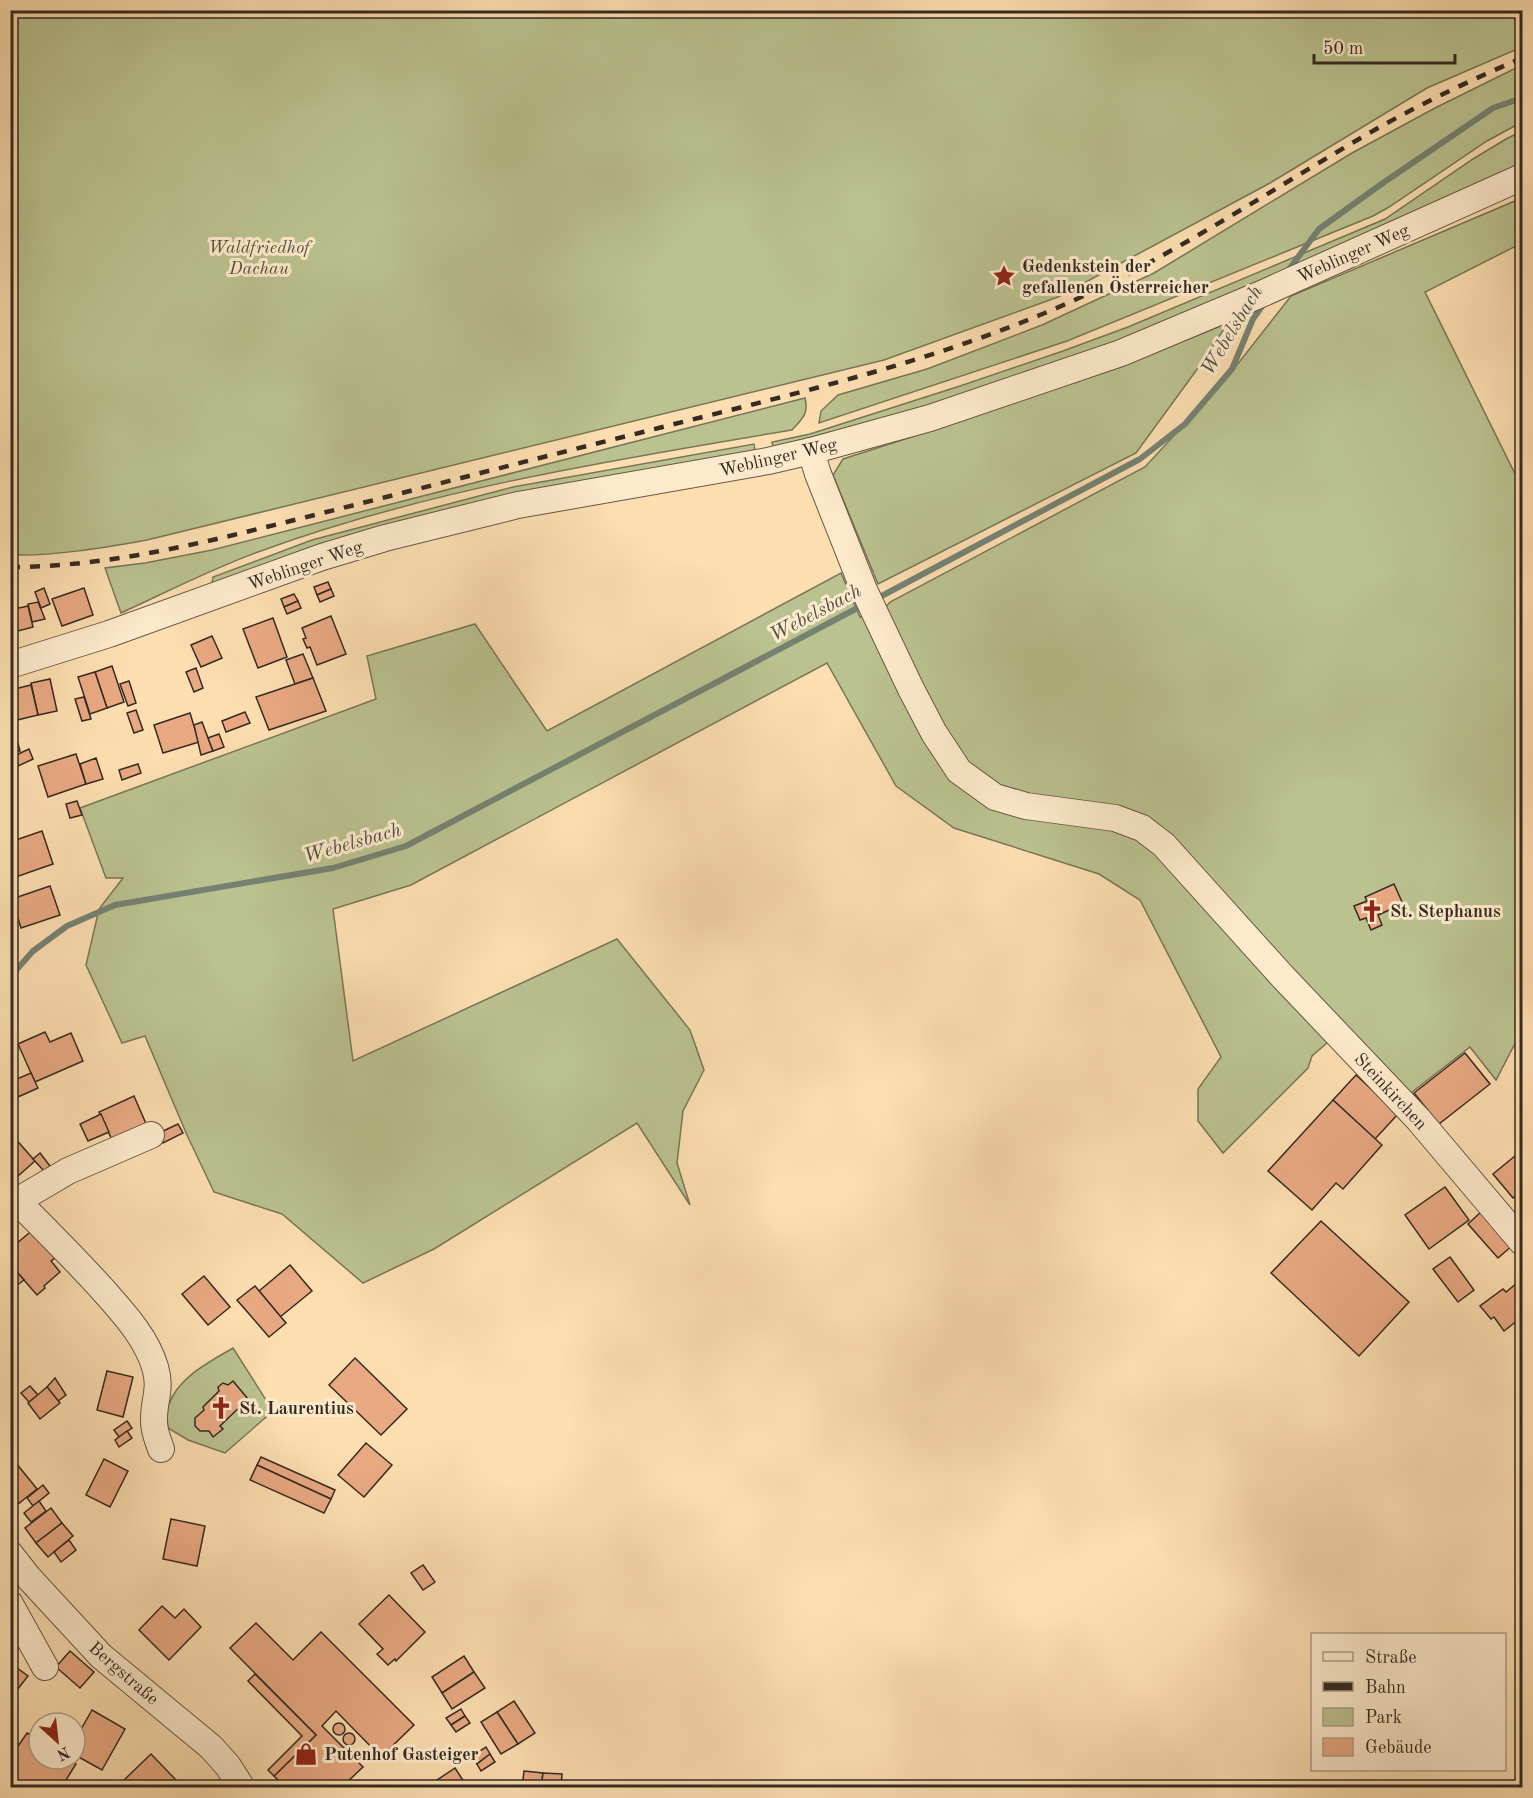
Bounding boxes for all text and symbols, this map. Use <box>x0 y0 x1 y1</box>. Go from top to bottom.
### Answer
scale bar <box>1314 27 1455 65</box>
text: 50 m <box>1323 40 1363 58</box>
street label: Weblinger Weg <box>1295 221 1412 287</box>
park label: Waldfriedhof Dachau <box>208 239 313 278</box>
place label: Gedenkstein der gefallenen Österreicher <box>1022 258 1209 297</box>
place icon: Gedenkstein der gefallenen Österreicher <box>991 263 1017 289</box>
water label: Webelsbach <box>1198 283 1267 379</box>
street label: Weblinger Weg <box>718 436 839 480</box>
street label: Weblinger Weg <box>245 538 365 594</box>
water label: Webelsbach <box>767 581 865 646</box>
water label: Webelsbach <box>301 820 404 867</box>
church icon: St. Stephanus <box>1359 898 1385 924</box>
place label: St. Stephanus <box>1390 903 1501 921</box>
street label: Steinkirchen <box>1350 1050 1430 1134</box>
church icon: St. Laurentius <box>208 1395 234 1421</box>
place label: St. Laurentius <box>239 1400 354 1418</box>
legend <box>1311 1633 1506 1771</box>
street label: Bergstraße <box>85 1639 162 1709</box>
text: Straße <box>1365 1649 1416 1667</box>
text: Bahn <box>1365 1679 1406 1697</box>
text: Park <box>1365 1709 1402 1727</box>
north arrow <box>27 1711 87 1771</box>
text: Gebäude <box>1365 1739 1432 1757</box>
shop icon: Putenhof Gasteiger <box>293 1741 319 1767</box>
text: N <box>53 1743 72 1763</box>
place label: Putenhof Gasteiger <box>324 1746 479 1764</box>

